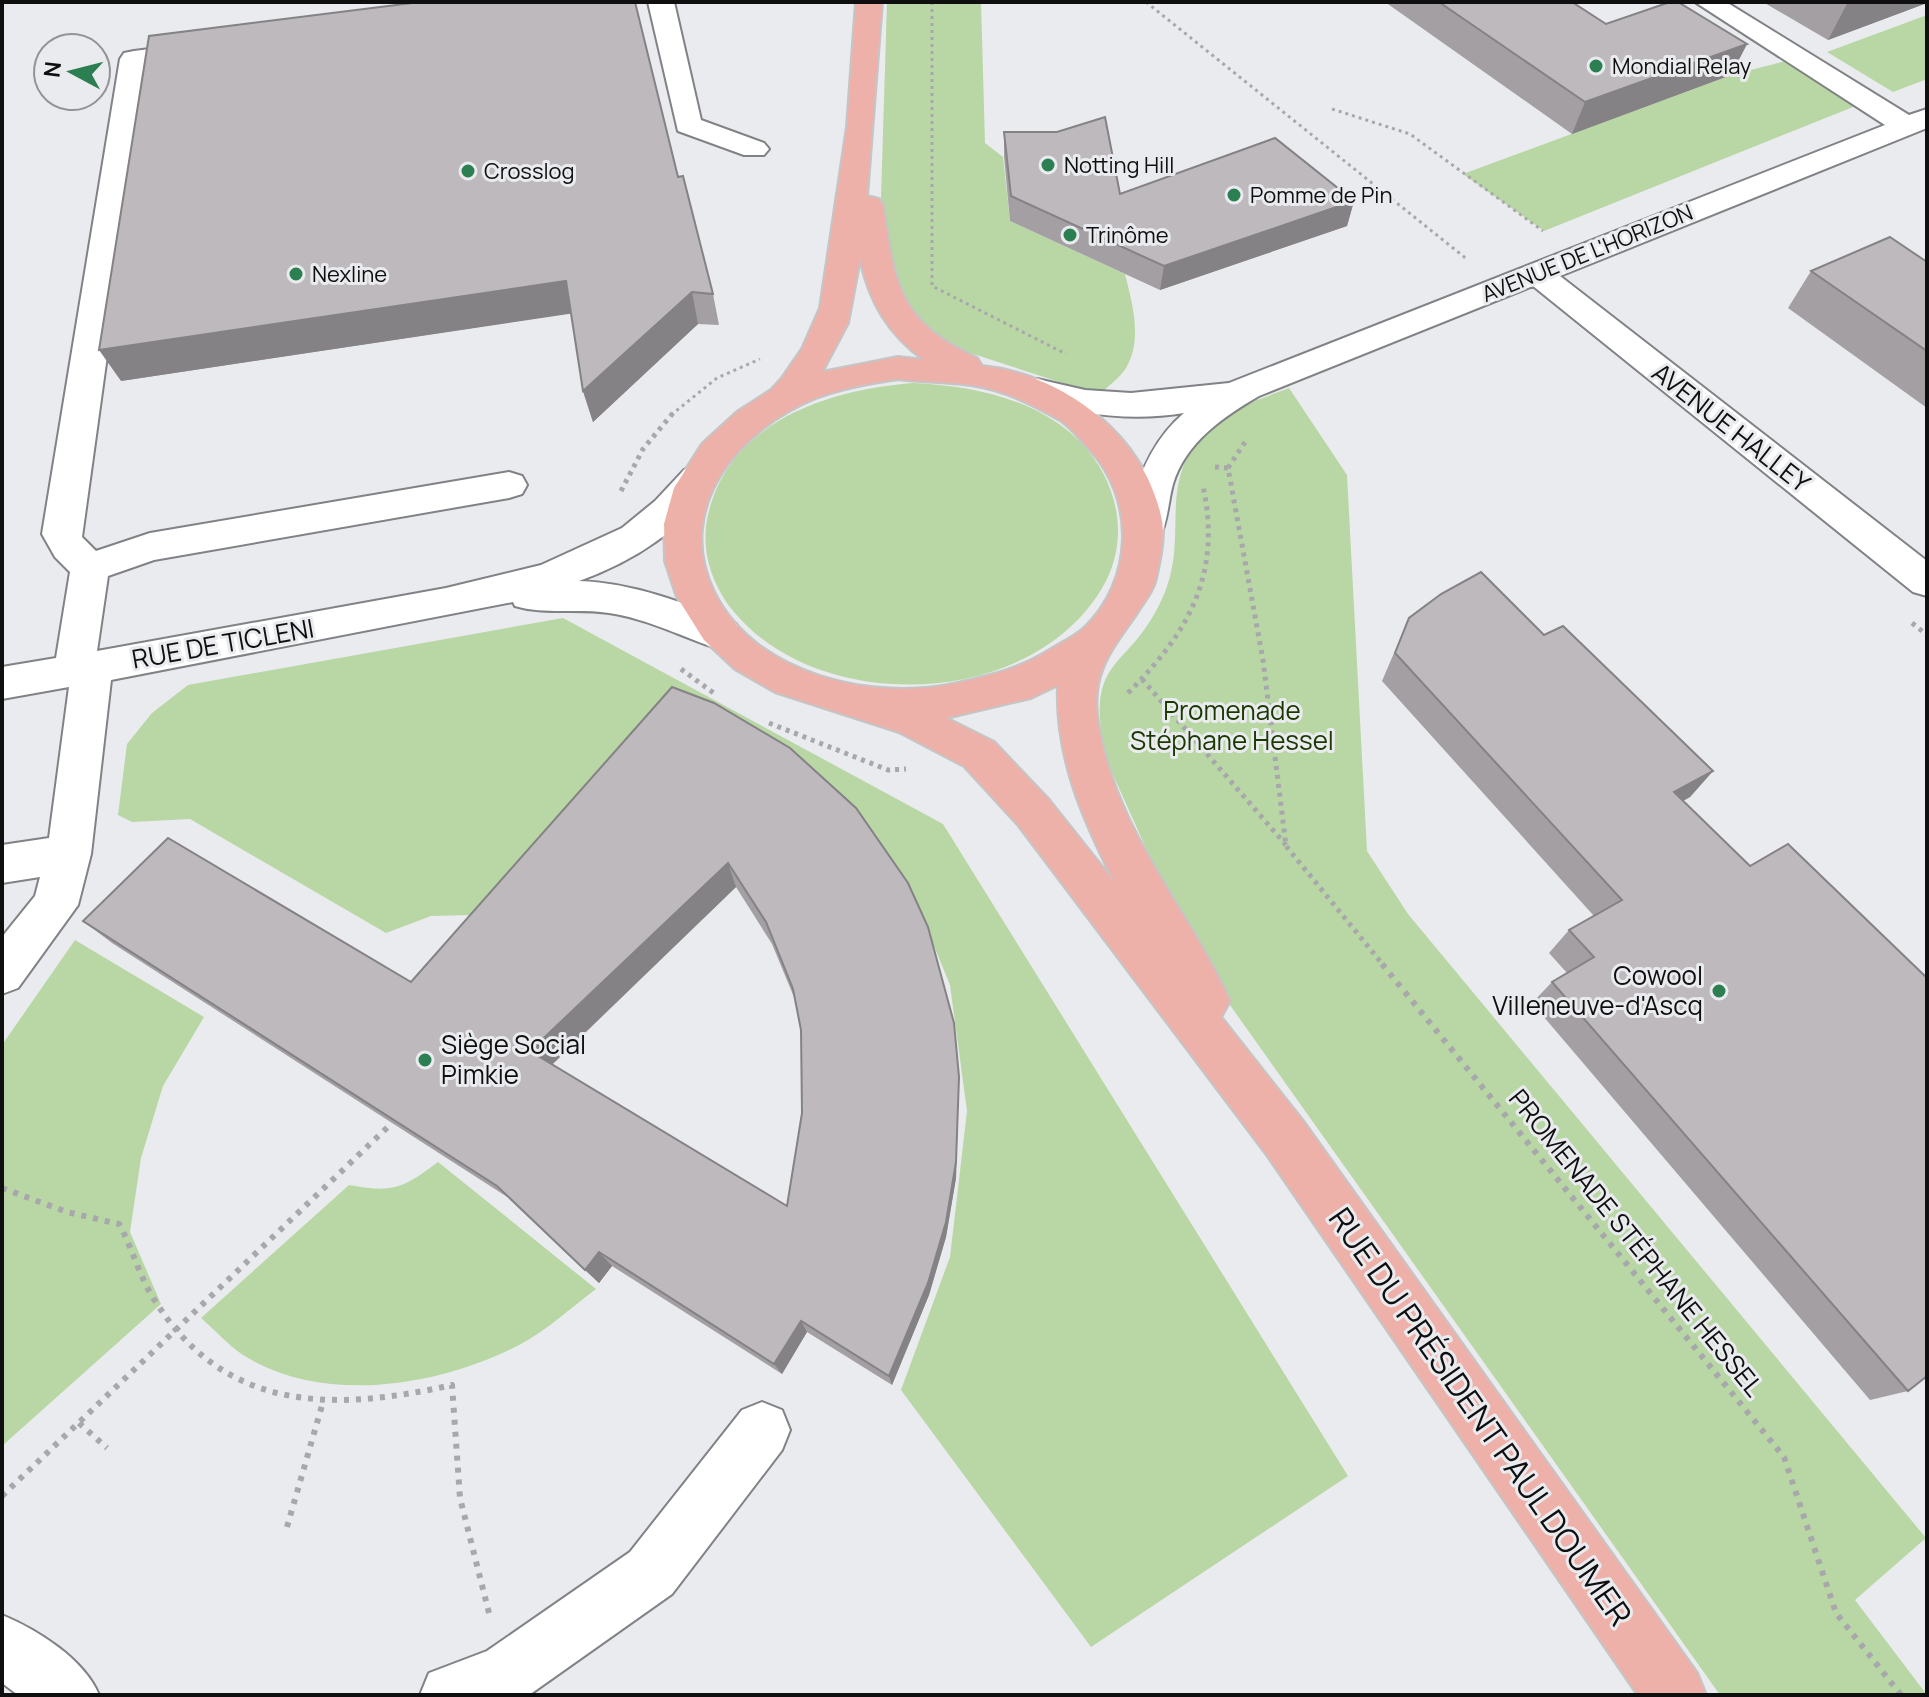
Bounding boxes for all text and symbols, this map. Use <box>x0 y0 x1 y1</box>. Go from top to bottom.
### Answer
north arrow <box>32 32 112 112</box>
place label: Mondial Relay <box>1612 51 1752 81</box>
marker: Mondial Relay <box>1587 57 1605 75</box>
text: N <box>36 60 68 79</box>
place label: Notting Hill <box>1064 150 1174 180</box>
place label: Crosslog <box>484 156 575 186</box>
marker: Notting Hill <box>1039 156 1057 174</box>
marker: Crosslog <box>459 162 477 180</box>
place label: Pomme de Pin <box>1250 180 1393 210</box>
marker: Pomme de Pin <box>1225 186 1243 204</box>
street label: AVENUE DE L'HORIZON <box>1477 197 1697 309</box>
place label: Trinôme <box>1086 220 1169 250</box>
marker: Trinôme <box>1061 226 1079 244</box>
place label: Nexline <box>312 259 387 289</box>
marker: Nexline <box>287 265 305 283</box>
street label: AVENUE HALLEY <box>1645 354 1819 501</box>
street label: RUE DE TICLENI <box>129 609 317 677</box>
park label: Promenade Stéphane Hessel <box>1130 692 1334 758</box>
place label: Cowool Villeneuve-d'Ascq <box>1492 957 1703 1023</box>
marker: Cowool Villeneuve-d'Ascq <box>1710 982 1728 1000</box>
place label: Siège Social Pimkie <box>441 1026 586 1092</box>
marker: Siège Social Pimkie <box>416 1051 434 1069</box>
street label: PROMENADE STÉPHANE HESSEL <box>1501 1081 1772 1404</box>
street label: RUE DU PRÉSIDENT PAUL DOUMER <box>1319 1199 1643 1634</box>

